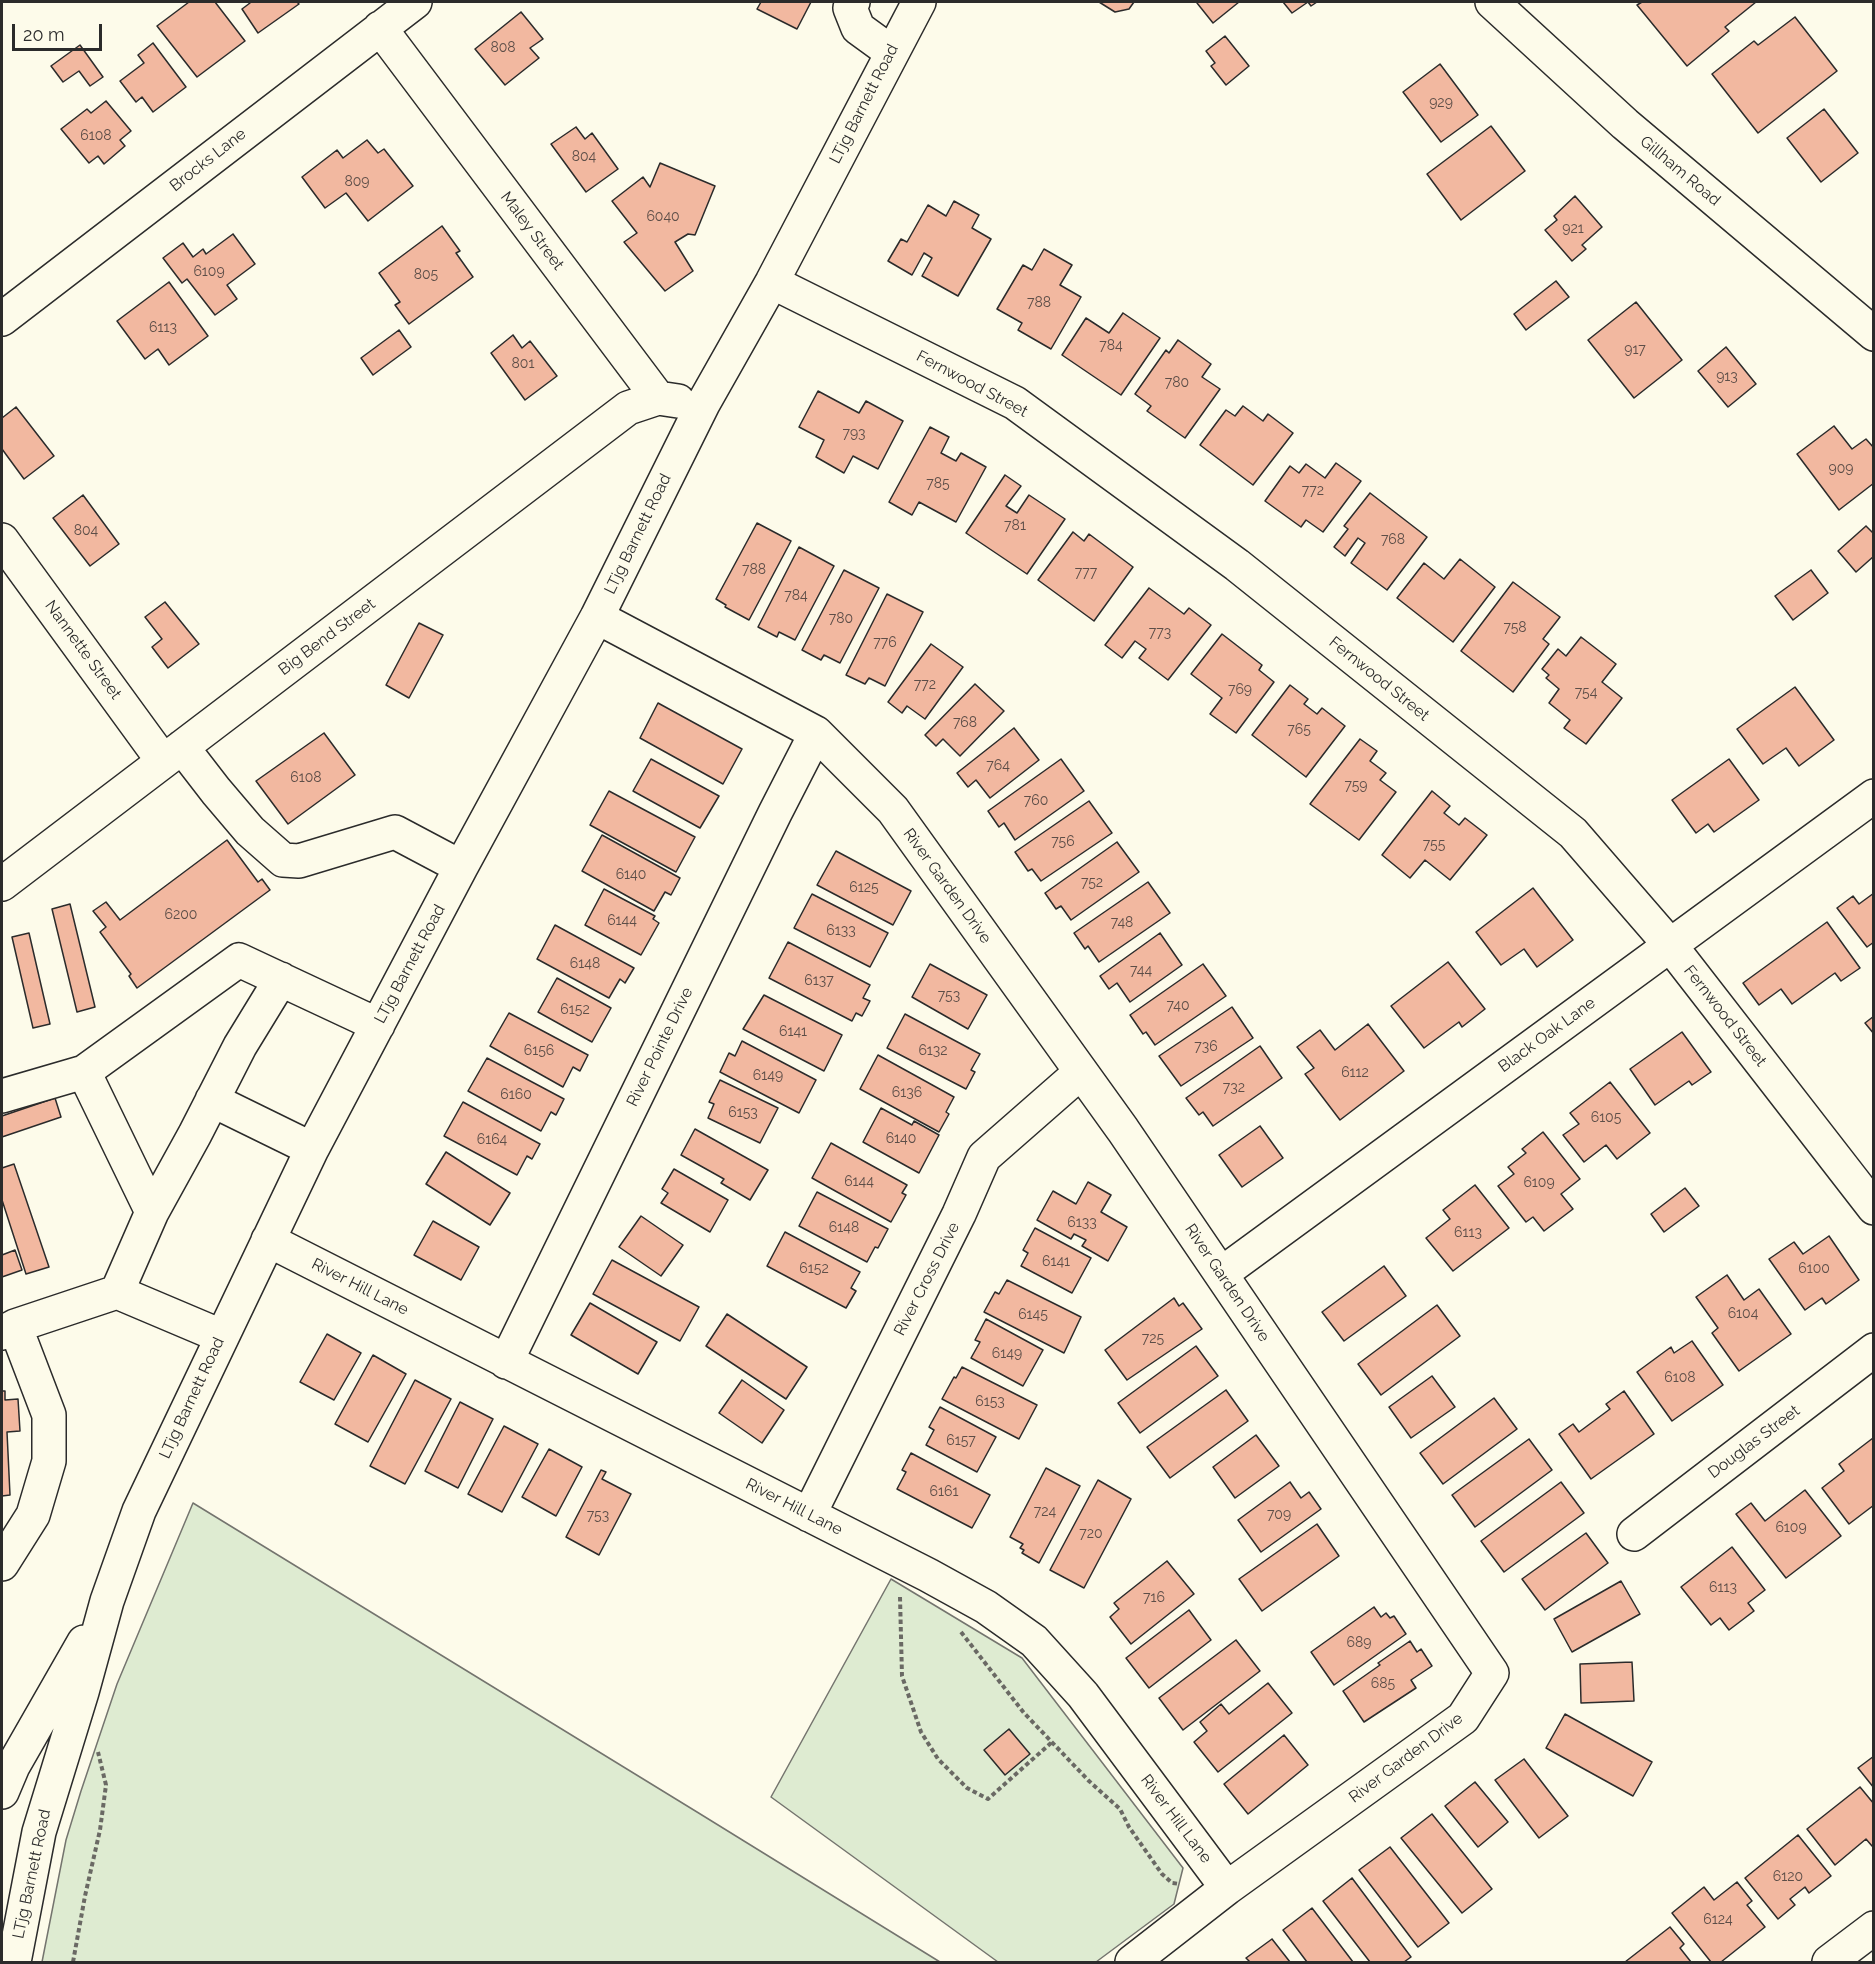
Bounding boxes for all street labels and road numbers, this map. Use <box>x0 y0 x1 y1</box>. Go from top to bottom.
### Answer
street label: LTjg Barnett Road <box>826 41 902 167</box>
street label: Brocks Lane <box>166 124 250 196</box>
street label: Gillham Road <box>1636 132 1724 210</box>
street label: Maley Street <box>496 188 568 274</box>
street label: Fernwood Street <box>913 347 1031 421</box>
street label: LTjg Barnett Road <box>601 471 675 597</box>
street label: Big Bend Street <box>275 594 379 680</box>
street label: Nannette Street <box>41 597 125 703</box>
street label: Fernwood Street <box>1325 633 1433 725</box>
street label: River Garden Drive <box>899 825 995 947</box>
street label: LTjg Barnett Road <box>371 901 449 1027</box>
street label: Fernwood Street <box>1680 962 1770 1070</box>
street label: River Pointe Drive <box>623 984 697 1110</box>
street label: Black Oak Lane <box>1495 993 1599 1077</box>
street label: River Cross Drive <box>890 1219 964 1339</box>
street label: River Garden Drive <box>1181 1221 1273 1345</box>
street label: River Hill Lane <box>308 1254 412 1320</box>
street label: LTjg Barnett Road <box>155 1334 229 1462</box>
street label: Douglas Street <box>1704 1401 1804 1483</box>
street label: River Hill Lane <box>742 1474 846 1540</box>
street label: River Garden Drive <box>1345 1709 1467 1807</box>
street label: River Hill Lane <box>1136 1771 1216 1867</box>
street label: LTjg Barnett Road <box>9 1808 55 1940</box>

